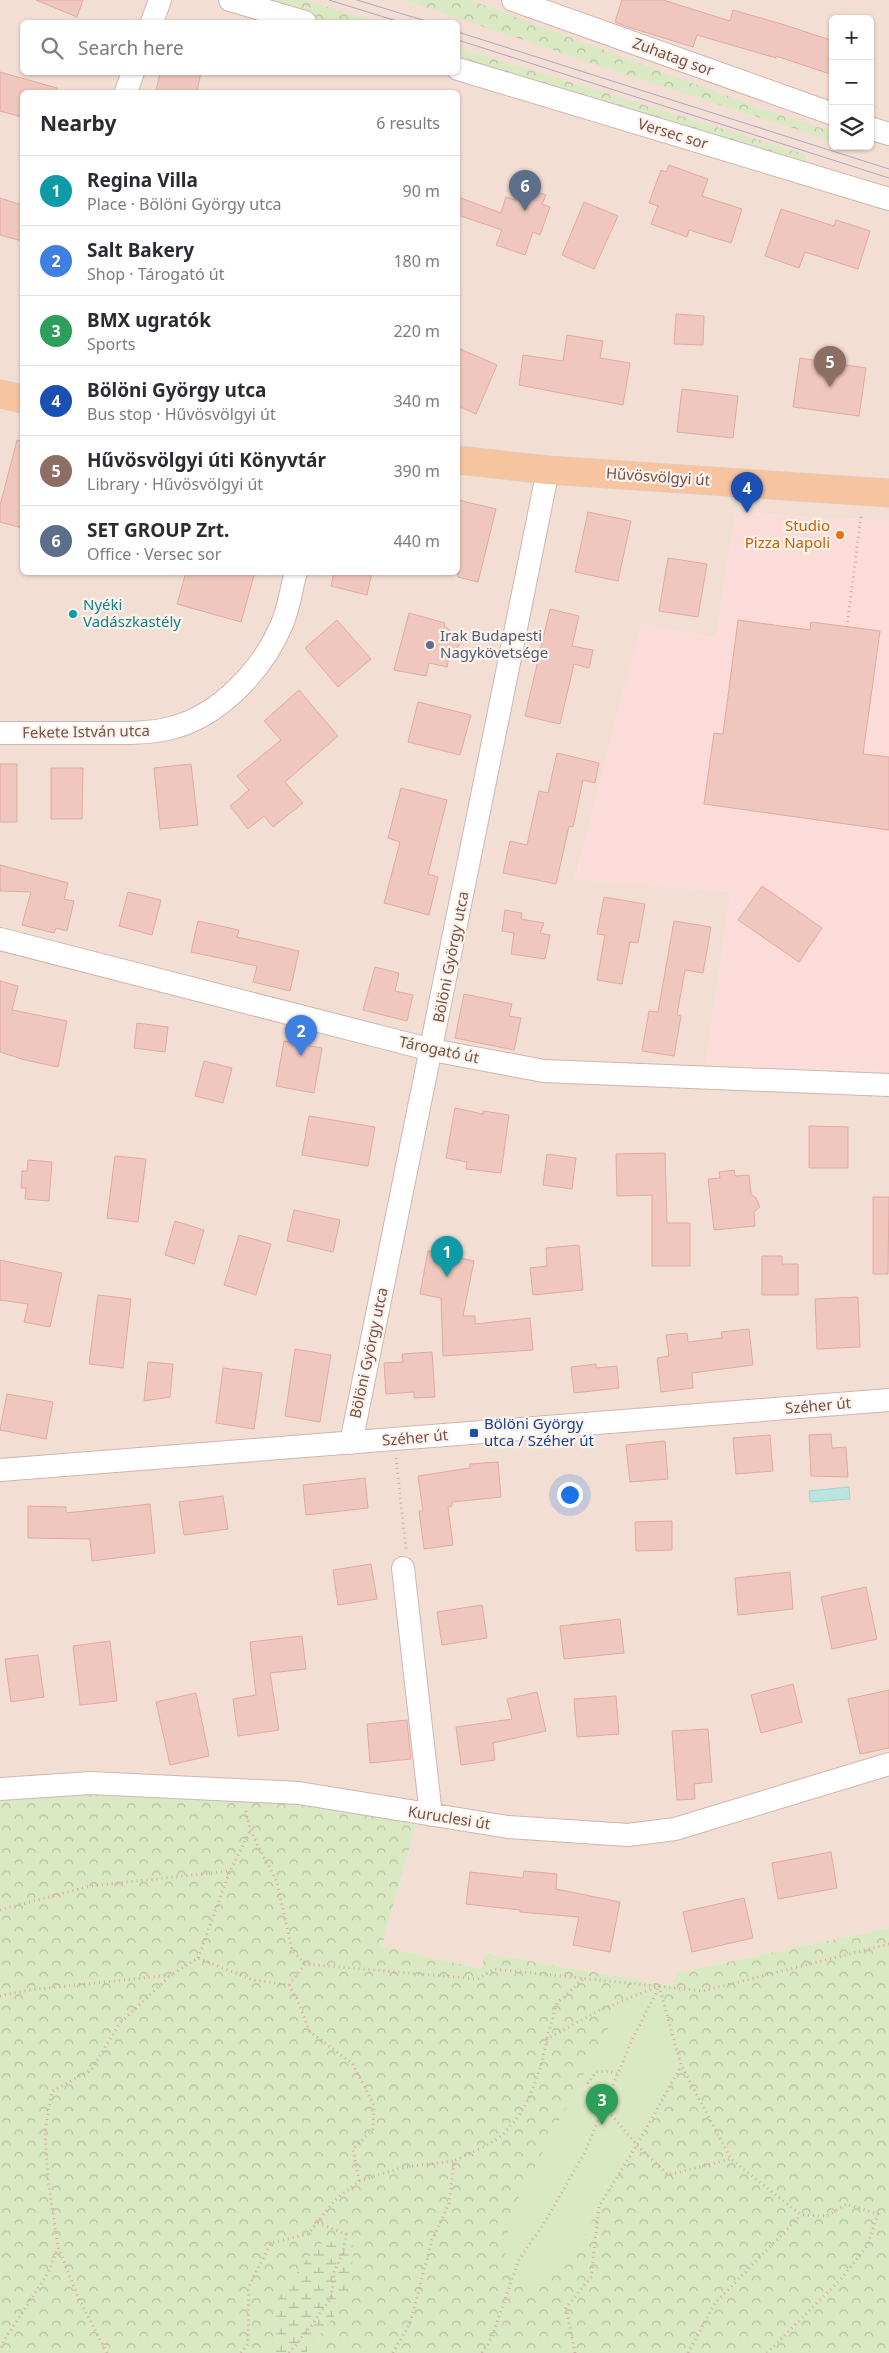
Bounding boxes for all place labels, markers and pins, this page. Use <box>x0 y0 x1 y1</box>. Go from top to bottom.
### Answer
pin: 6 <box>509 170 541 211</box>
pin: 5 <box>814 346 846 387</box>
pin: 4 <box>731 472 763 513</box>
place label: Studio Pizza Napoli <box>745 515 830 552</box>
marker: Studio Pizza Napoli <box>834 529 846 541</box>
place label: Nyéki Vadászkastély <box>83 594 181 631</box>
marker: Nyéki Vadászkastély <box>67 608 79 620</box>
place label: Irak Budapesti Nagykövetsége <box>440 625 548 662</box>
marker: Irak Budapesti Nagykövetsége <box>424 639 436 651</box>
pin: 2 <box>285 1015 317 1056</box>
pin: 1 <box>431 1236 463 1277</box>
place label: Bölöni György utca / Széher út <box>484 1413 595 1450</box>
marker: Bölöni György utca / Széher út <box>468 1427 480 1439</box>
pin: 3 <box>586 2084 618 2125</box>

